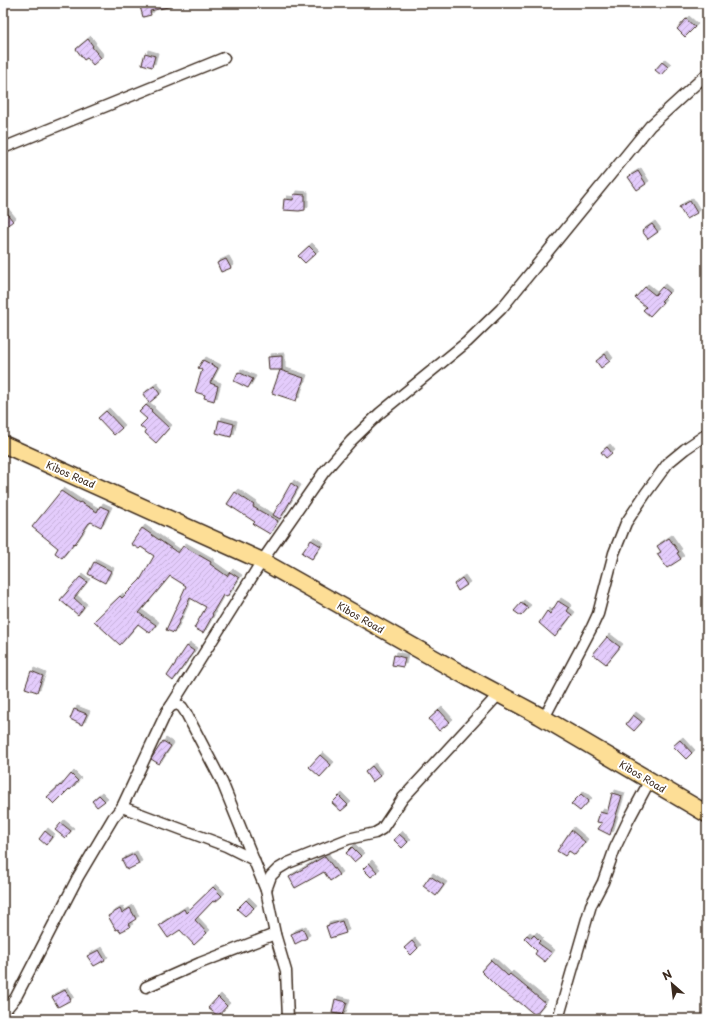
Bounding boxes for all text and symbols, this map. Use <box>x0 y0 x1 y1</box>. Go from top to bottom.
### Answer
street label: Kibos Road <box>44 457 98 492</box>
street label: Kibos Road <box>335 597 388 637</box>
street label: Kibos Road <box>617 756 669 796</box>
north arrow <box>652 964 692 1004</box>
text: N <box>659 965 675 984</box>

